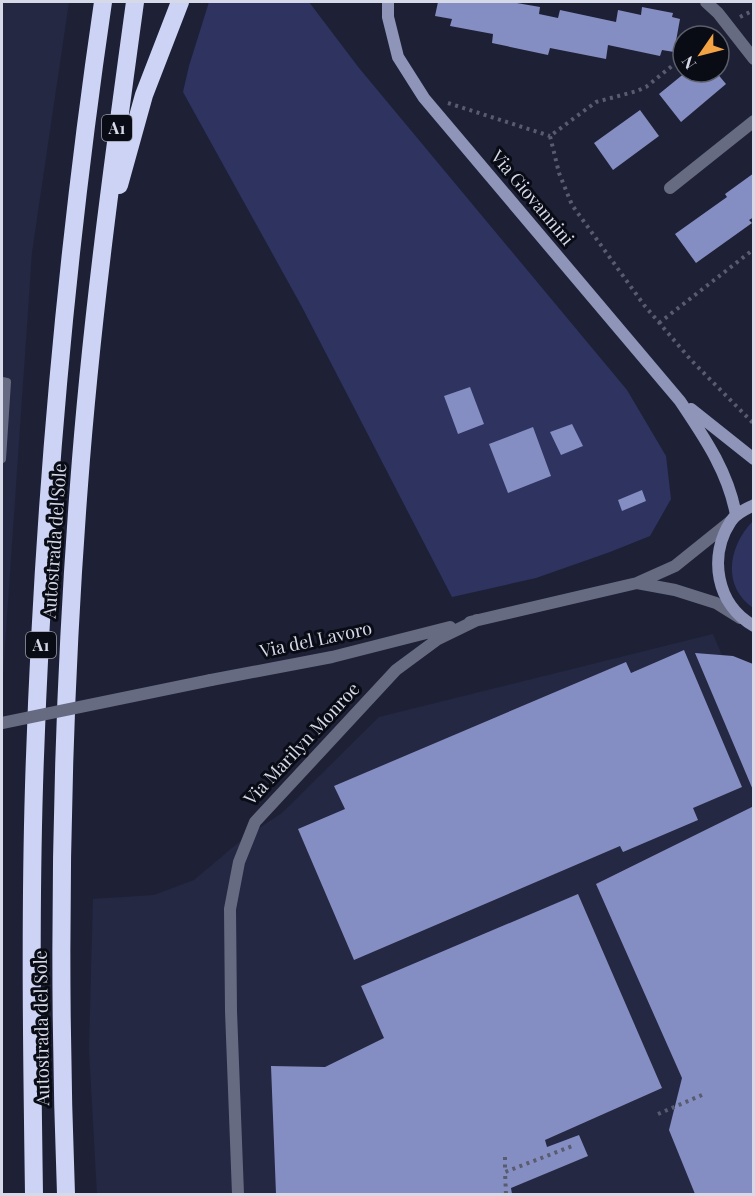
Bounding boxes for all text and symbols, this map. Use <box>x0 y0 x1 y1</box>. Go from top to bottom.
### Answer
north arrow <box>671 24 731 84</box>
text: N <box>676 52 700 74</box>
road number: A1 <box>102 115 132 141</box>
street label: Via Giovannini <box>485 144 580 250</box>
street label: Autostrada del Sole <box>37 463 71 620</box>
street label: Via del Lavoro <box>257 615 374 663</box>
road number: A1 <box>26 632 56 658</box>
street label: Via Marilyn Monroe <box>238 677 364 810</box>
street label: Autostrada del Sole <box>28 950 54 1107</box>

